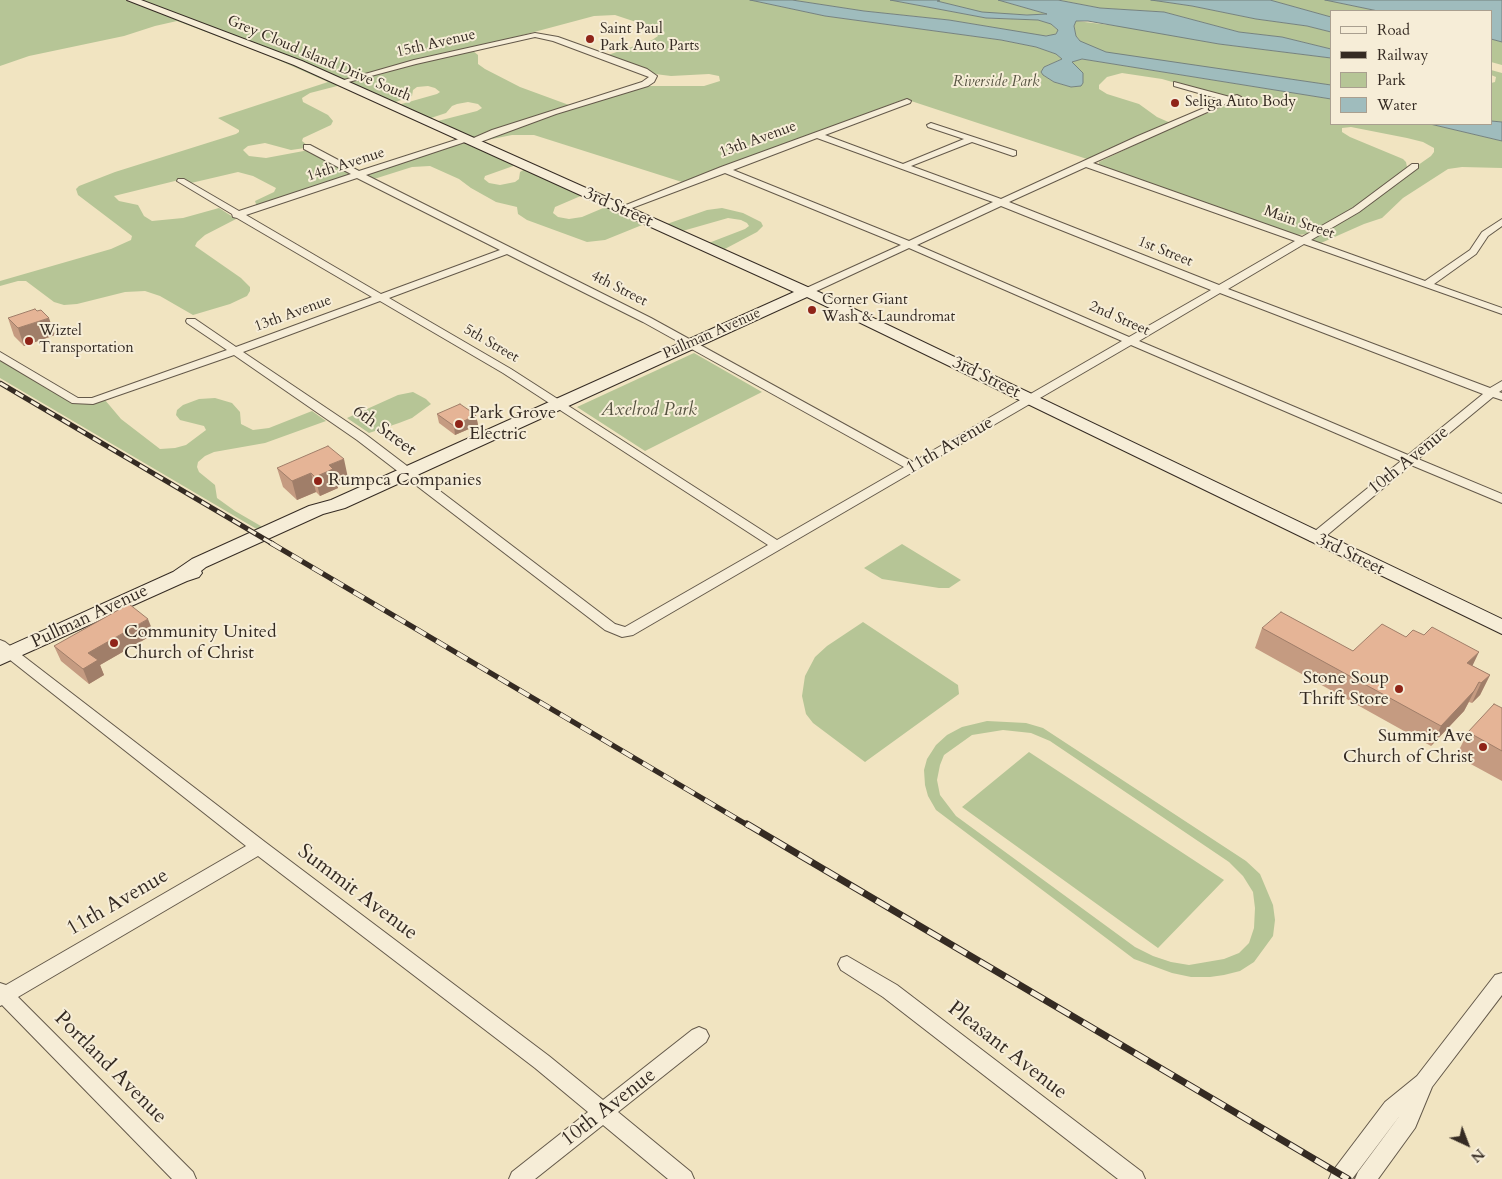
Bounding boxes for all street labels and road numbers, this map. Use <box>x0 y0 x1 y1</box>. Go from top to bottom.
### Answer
street label: Grey Cloud Island Drive South <box>224 12 414 106</box>
street label: 15th Avenue <box>395 26 477 62</box>
street label: 13th Avenue <box>717 118 799 162</box>
street label: 14th Avenue <box>305 144 387 186</box>
street label: 3rd Street <box>580 183 656 233</box>
street label: Main Street <box>1261 203 1337 243</box>
street label: 1st Street <box>1135 233 1195 271</box>
street label: 4th Street <box>588 267 650 311</box>
street label: 13th Avenue <box>252 292 334 336</box>
street label: 2nd Street <box>1086 298 1152 340</box>
street label: Pullman Avenue <box>660 304 764 364</box>
street label: 5th Street <box>460 321 522 367</box>
street label: 3rd Street <box>948 352 1024 404</box>
street label: 6th Street <box>348 401 420 461</box>
street label: 11th Avenue <box>903 412 997 480</box>
street label: 10th Avenue <box>1364 422 1454 500</box>
street label: 3rd Street <box>1312 529 1388 581</box>
street label: Pullman Avenue <box>28 581 152 653</box>
street label: Summit Avenue <box>292 840 422 946</box>
street label: 11th Avenue <box>63 864 173 942</box>
street label: Pleasant Avenue <box>942 997 1072 1105</box>
street label: Portland Avenue <box>48 1006 172 1130</box>
street label: 10th Avenue <box>557 1063 661 1153</box>

